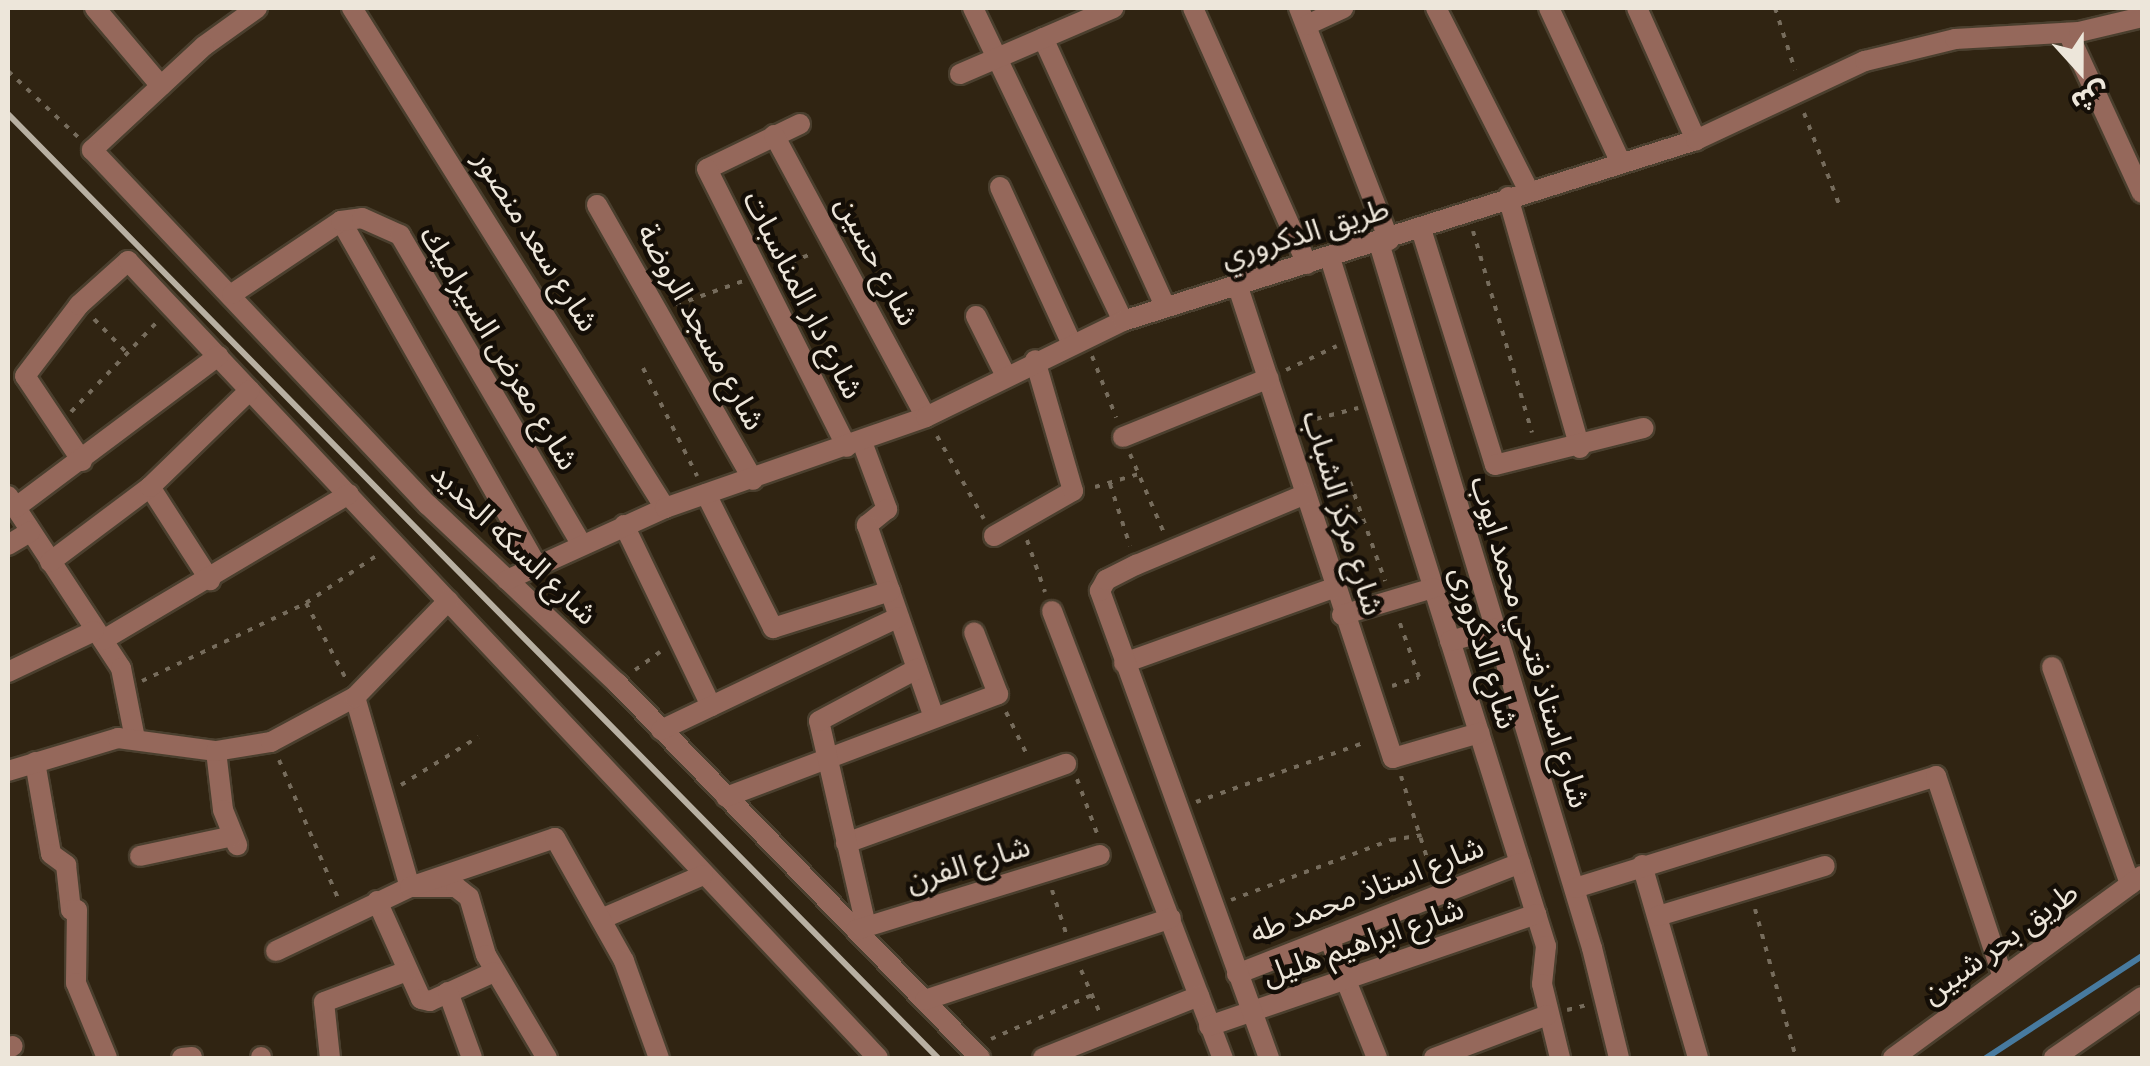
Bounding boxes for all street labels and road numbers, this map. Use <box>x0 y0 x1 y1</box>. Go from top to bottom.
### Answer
street label: شارع سعد منصور <box>466 144 606 338</box>
street label: شارع دار المناسبات <box>735 185 871 405</box>
street label: شارع حسين <box>828 190 926 332</box>
street label: طريق الدكروري <box>1217 190 1393 276</box>
street label: شارع مسجد الروضة <box>629 217 773 437</box>
street label: شارع معرض السيراميك <box>412 219 586 477</box>
street label: شارع مركز الشباب <box>1295 406 1391 620</box>
street label: شارع السكه الحديد <box>423 455 605 633</box>
street label: شارع استاذ فتحي محمد ايوب <box>1462 472 1598 812</box>
street label: شارع الدكرورى <box>1442 562 1526 734</box>
street label: شارع الفرن <box>902 828 1034 900</box>
street label: شارع استاذ محمد طه <box>1245 829 1489 951</box>
street label: طريق بحر شبين <box>1915 874 2085 1012</box>
street label: شارع ابراهيم هليل <box>1258 891 1468 993</box>

